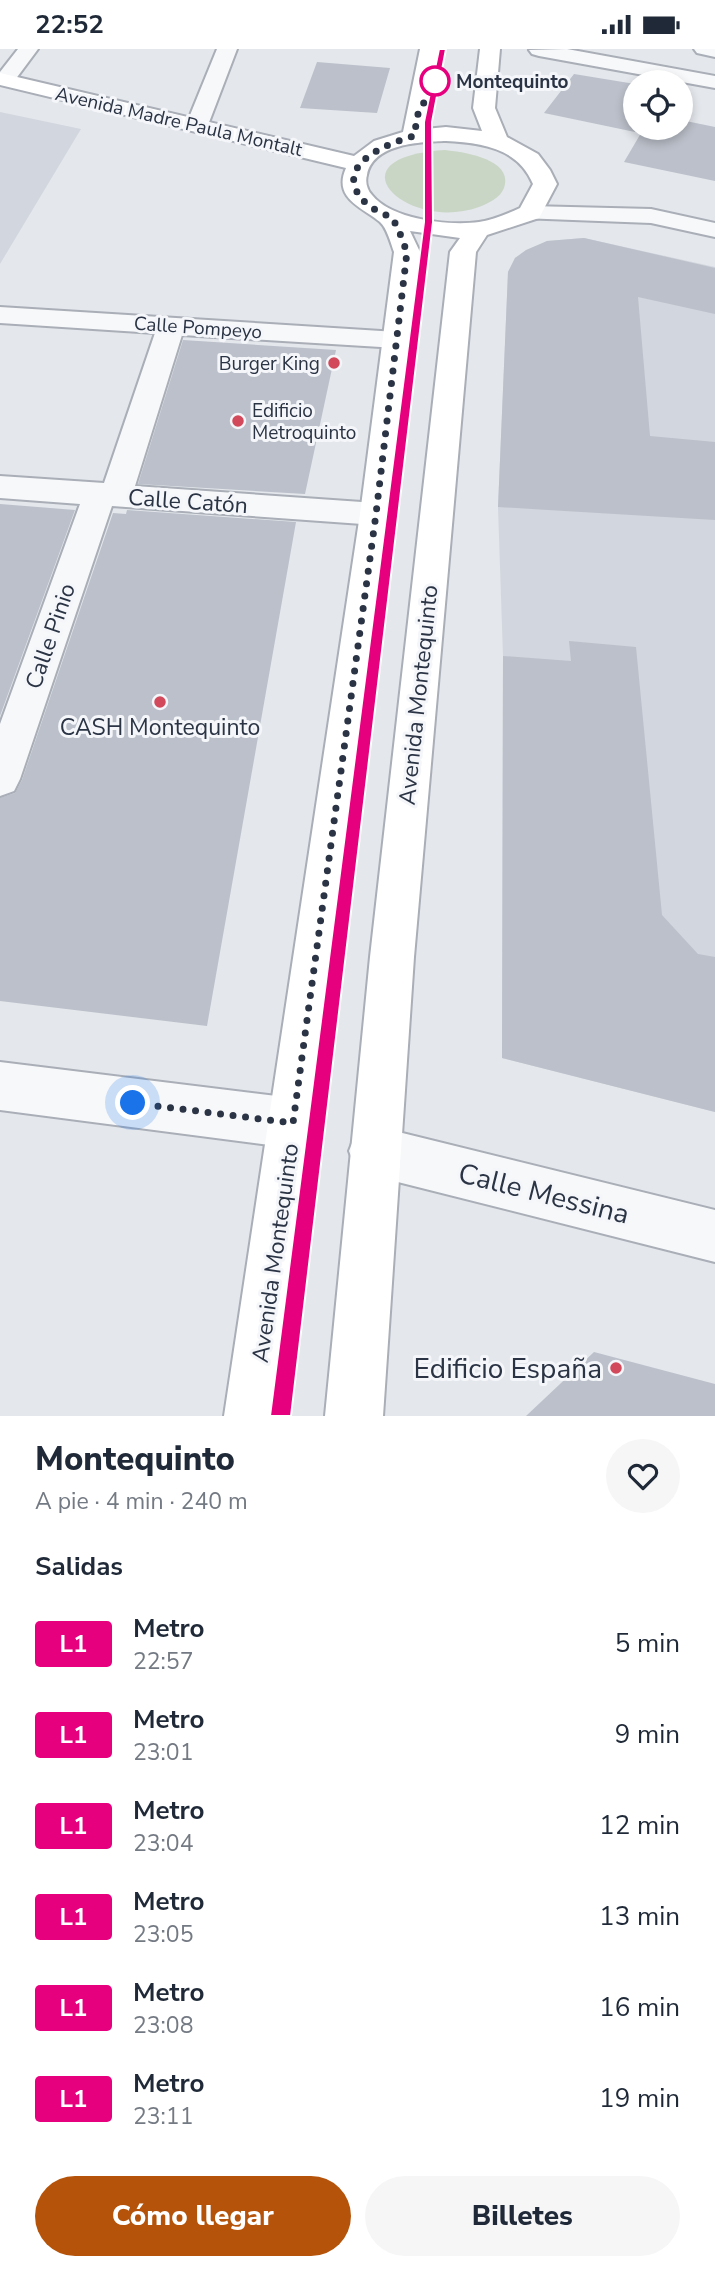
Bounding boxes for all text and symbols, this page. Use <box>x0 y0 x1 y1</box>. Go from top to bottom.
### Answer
text: 22:52 <box>35 7 104 42</box>
marker: Montequinto <box>420 66 450 96</box>
place label: Montequinto <box>456 69 569 95</box>
map controls <box>623 70 693 140</box>
button: locate <box>623 70 693 140</box>
street label: Avenida Madre Paula Montalt <box>53 81 305 163</box>
street label: Calle Pompeyo <box>133 311 263 345</box>
place label: Burger King <box>219 351 320 377</box>
marker: Burger King <box>326 355 342 371</box>
place label: Edificio Metroquinto <box>252 398 356 446</box>
marker: Edificio Metroquinto <box>230 413 246 429</box>
street label: Calle Catón <box>127 482 249 521</box>
street label: Calle Pinio <box>18 579 83 693</box>
street label: Avenida Montequinto <box>392 583 445 807</box>
marker: CASH Montequinto <box>152 694 168 710</box>
place label: CASH Montequinto <box>60 712 260 743</box>
your location <box>115 1085 150 1120</box>
street label: Avenida Montequinto <box>245 1141 306 1365</box>
street label: Calle Messina <box>454 1154 633 1234</box>
place label: Edificio España <box>414 1350 602 1388</box>
marker: Edificio España <box>608 1360 624 1376</box>
text: Montequinto <box>35 1437 235 1482</box>
button: heart <box>606 1439 680 1513</box>
text: A pie · 4 min · 240 m <box>35 1486 248 1517</box>
text: Salidas <box>35 1549 123 1584</box>
text: Metro <box>133 1611 205 1646</box>
text: 5 min <box>615 1626 680 1661</box>
text: L1 <box>60 1628 87 1660</box>
text: 22:57 <box>133 1646 193 1677</box>
text: Metro <box>133 1702 205 1737</box>
text: 9 min <box>615 1717 680 1752</box>
text: L1 <box>60 1719 87 1751</box>
text: 23:01 <box>133 1737 193 1768</box>
text: Metro <box>133 1793 205 1828</box>
text: 12 min <box>599 1808 680 1843</box>
text: L1 <box>60 1810 87 1842</box>
text: 23:04 <box>133 1828 193 1859</box>
text: Metro <box>133 1884 205 1919</box>
text: 13 min <box>599 1899 680 1934</box>
text: L1 <box>60 1901 87 1933</box>
text: 23:05 <box>133 1919 193 1950</box>
text: Metro <box>133 1975 205 2010</box>
text: 16 min <box>599 1990 680 2025</box>
text: L1 <box>60 1992 87 2024</box>
text: 23:08 <box>133 2010 193 2041</box>
text: Metro <box>133 2066 205 2101</box>
text: 19 min <box>599 2081 680 2116</box>
text: L1 <box>60 2083 87 2115</box>
text: 23:11 <box>133 2101 193 2132</box>
button: Cómo llegar <box>35 2176 351 2256</box>
button: Billetes <box>365 2176 680 2256</box>

